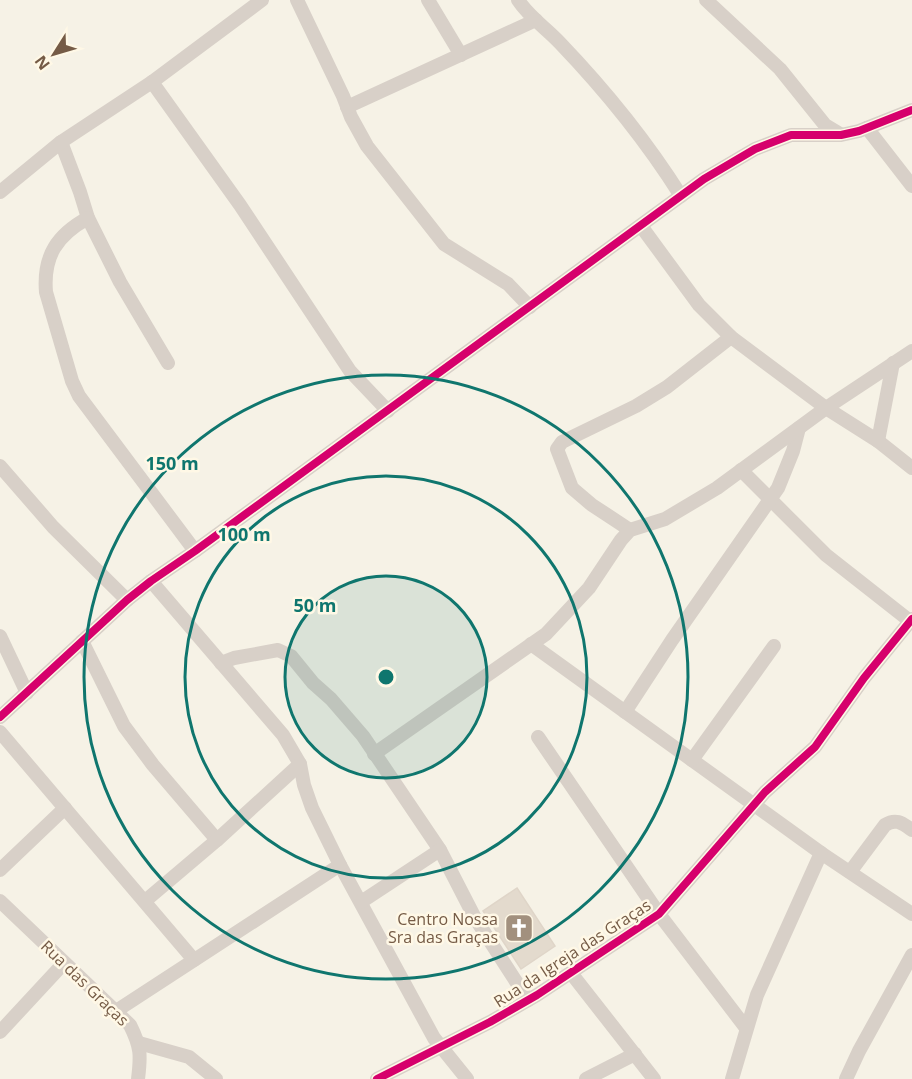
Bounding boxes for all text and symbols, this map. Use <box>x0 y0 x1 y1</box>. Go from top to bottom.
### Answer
north arrow <box>24 24 84 84</box>
text: N <box>29 51 55 75</box>
text: 150 m <box>145 451 199 475</box>
text: 100 m <box>217 522 271 546</box>
text: 50 m <box>294 593 336 617</box>
centre of rings <box>376 667 396 687</box>
street label: Rua da Igreja das Graças <box>489 894 655 1012</box>
place label: Centro Nossa Sra das Graças <box>388 908 498 948</box>
church icon: Centro Nossa Sra das Graças <box>503 912 535 944</box>
street label: Rua das Graças <box>36 935 134 1031</box>

